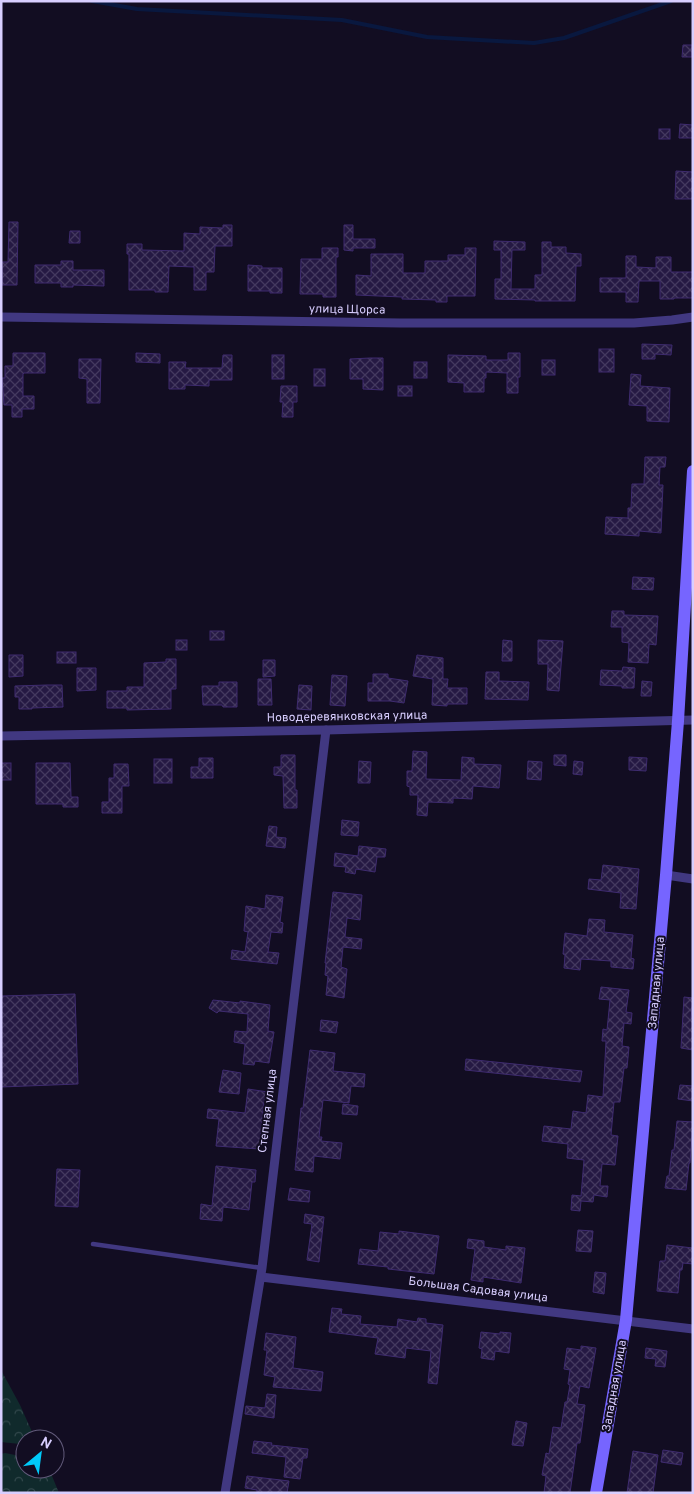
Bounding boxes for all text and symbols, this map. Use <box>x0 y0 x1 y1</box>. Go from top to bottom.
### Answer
street label: улица Щорса <box>309 301 385 319</box>
street label: Новодеревянковская улица <box>267 708 427 726</box>
street label: Западная улица <box>645 936 669 1030</box>
street label: Степная улица <box>255 1068 281 1154</box>
street label: Большая Садовая улица <box>407 1274 549 1306</box>
street label: Западная улица <box>599 1339 631 1433</box>
north arrow <box>15 1429 65 1479</box>
text: N <box>37 1434 54 1454</box>

